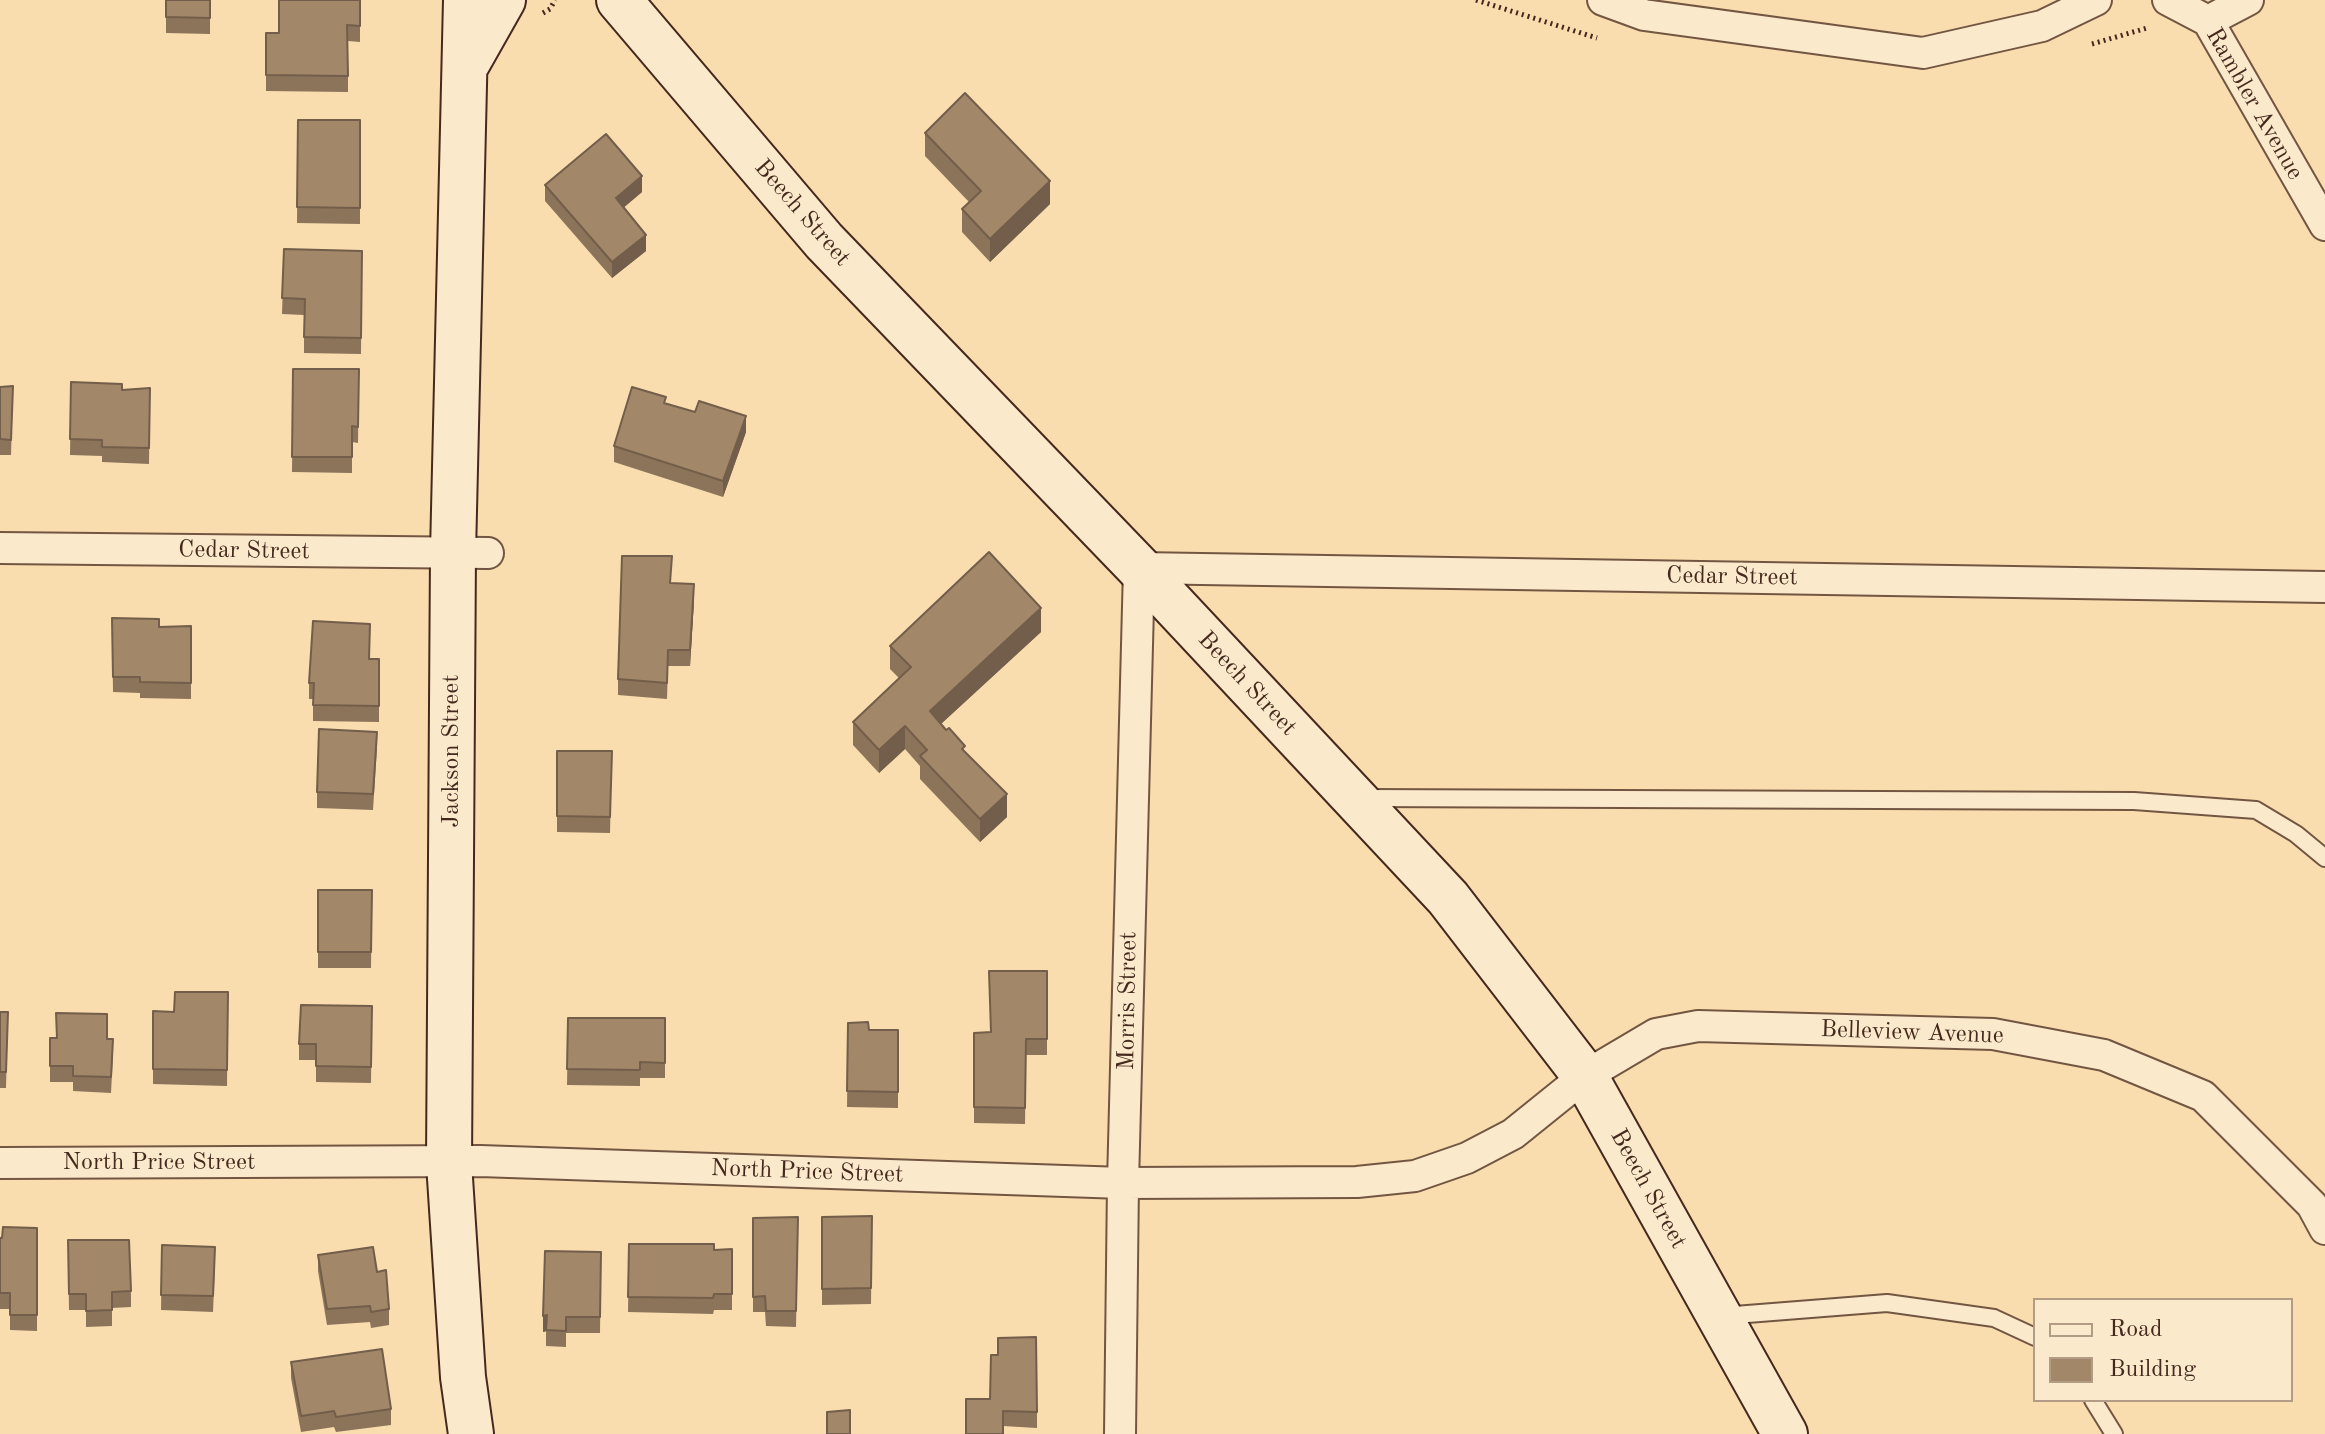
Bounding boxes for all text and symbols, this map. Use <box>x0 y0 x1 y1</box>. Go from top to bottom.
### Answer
street label: Rambler Avenue <box>2199 23 2309 185</box>
street label: Beech Street <box>748 154 856 272</box>
street label: Cedar Street <box>178 535 310 567</box>
street label: Cedar Street <box>1666 561 1798 593</box>
street label: Beech Street <box>1191 626 1303 742</box>
street label: Jackson Street <box>438 674 466 828</box>
street label: Morris Street <box>1112 931 1144 1071</box>
street label: Belleview Avenue <box>1820 1015 2004 1051</box>
street label: Beech Street <box>1603 1124 1693 1254</box>
street label: North Price Street <box>63 1149 255 1177</box>
street label: North Price Street <box>710 1154 904 1190</box>
legend <box>2033 1298 2293 1402</box>
text: Road <box>2109 1318 2162 1342</box>
text: Building <box>2109 1358 2196 1382</box>

